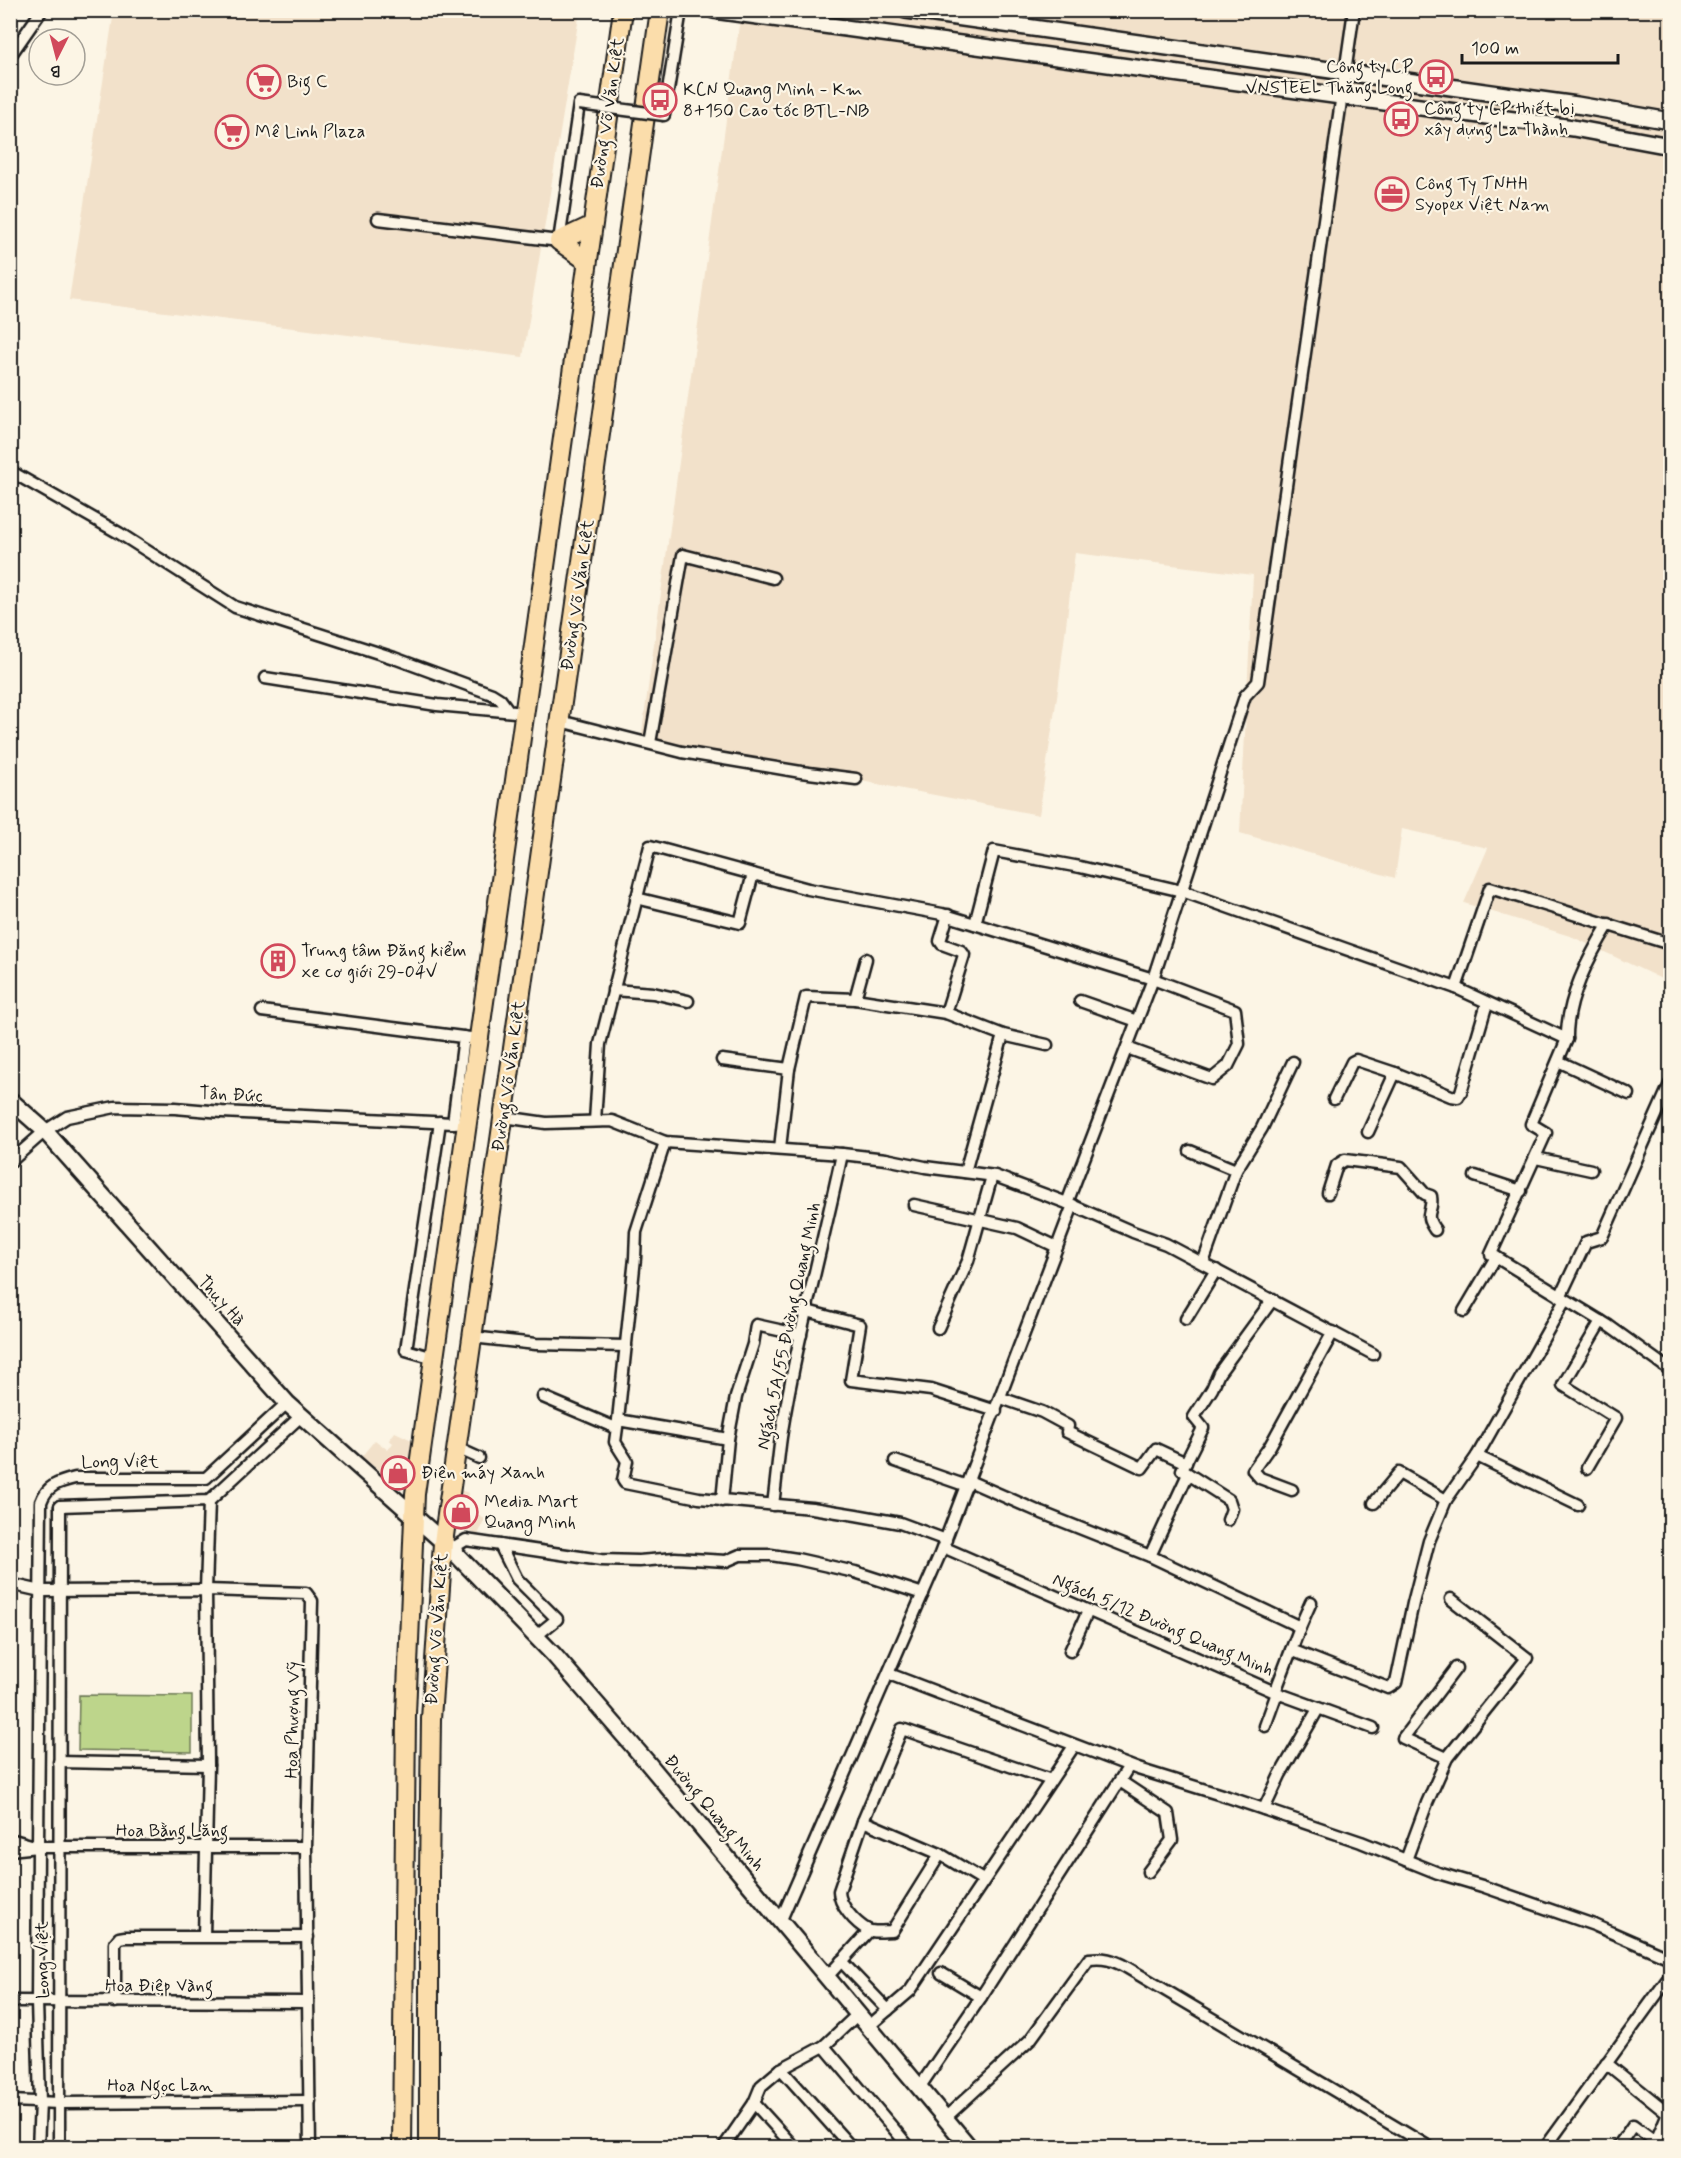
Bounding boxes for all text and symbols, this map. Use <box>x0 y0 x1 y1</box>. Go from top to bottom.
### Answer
north arrow <box>27 27 87 87</box>
scale bar <box>1462 27 1618 65</box>
street label: Đường Võ Văn Kiệt <box>586 35 633 190</box>
text: 100 m <box>1471 37 1519 61</box>
place label: Công ty CP VNSTEEL Thăng Long <box>1246 55 1413 102</box>
text: B <box>49 59 62 81</box>
bus stop icon: Công ty CP VNSTEEL Thăng Long <box>1418 59 1454 95</box>
supermarket icon: Big C <box>246 64 282 100</box>
place label: Big C <box>287 70 328 96</box>
place label: KCN Quang Minh - Km 8+150 Cao tốc BTL-NB <box>683 78 869 123</box>
bus stop icon: KCN Quang Minh - Km 8+150 Cao tốc BTL-NB <box>642 82 678 118</box>
place label: Công ty CP thiết bị xây dựng La Thành <box>1424 97 1574 144</box>
bus stop icon: Công ty CP thiết bị xây dựng La Thành <box>1383 101 1419 137</box>
supermarket icon: Mê Linh Plaza <box>214 114 250 150</box>
place label: Mê Linh Plaza <box>255 120 365 144</box>
place label: Công Ty TNHH Syopex Việt Nam <box>1415 172 1550 217</box>
office icon: Công Ty TNHH Syopex Việt Nam <box>1374 176 1410 212</box>
street label: Đường Võ Văn Kiệt <box>556 517 603 672</box>
place label: Trung tâm Đăng kiểm xe cơ giới 29-04V <box>301 939 467 984</box>
building icon: Trung tâm Đăng kiểm xe cơ giới 29-04V <box>260 943 296 979</box>
street label: Đường Võ Văn Kiệt <box>487 998 534 1153</box>
street label: Tân Đức <box>199 1081 263 1109</box>
street label: Ngách 5A/55 Đường Quang Minh <box>751 1200 829 1452</box>
street label: Thụy Hà <box>192 1270 250 1332</box>
street label: Long Việt <box>81 1450 159 1475</box>
shop icon: Điện máy Xanh <box>380 1455 416 1491</box>
place label: Điện máy Xanh <box>421 1461 545 1485</box>
place label: Media Mart Quang Minh <box>484 1490 579 1536</box>
shop icon: Media Mart Quang Minh <box>443 1494 479 1530</box>
street label: Đường Võ Văn Kiệt <box>420 1552 456 1706</box>
street label: Ngách 5/12 Đường Quang Minh <box>1048 1568 1277 1684</box>
street label: Hoa Phượng Vỹ <box>280 1661 308 1779</box>
street label: Đường Quang Minh <box>657 1750 770 1878</box>
street label: Hoa Bằng Lăng <box>116 1819 228 1845</box>
street label: Long Việt <box>30 1921 57 1999</box>
street label: Hoa Điệp Vàng <box>105 1974 213 2000</box>
street label: Hoa Ngọc Lan <box>107 2074 213 2100</box>

